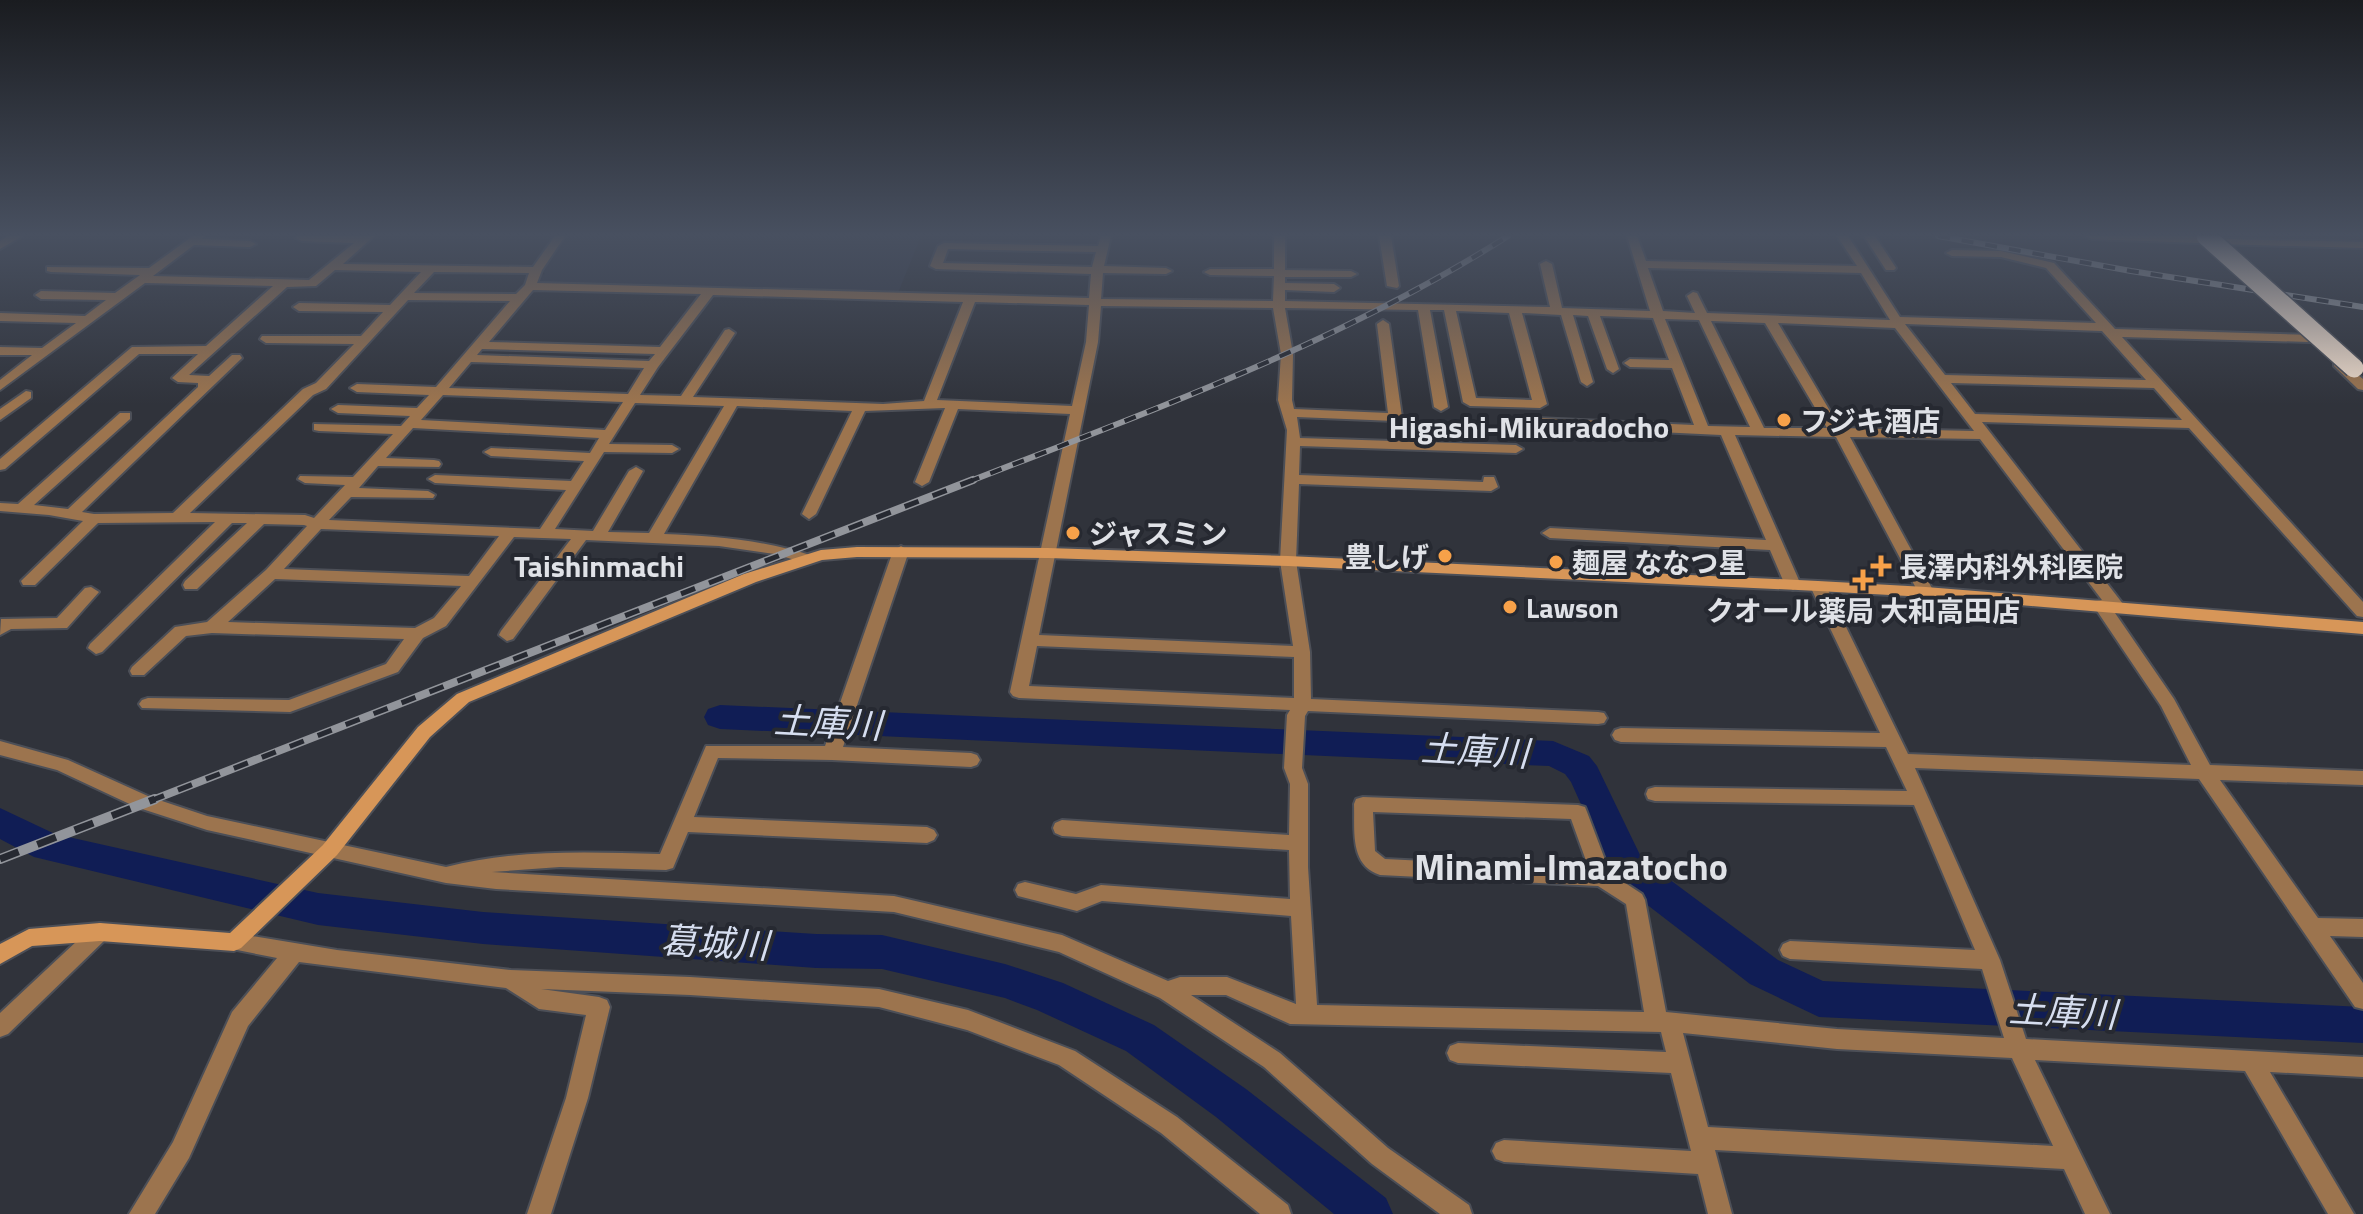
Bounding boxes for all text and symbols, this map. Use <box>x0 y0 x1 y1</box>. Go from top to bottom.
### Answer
place label: フジキ酒店 <box>1800 399 1940 442</box>
district label: Higashi-Mikuradocho <box>1389 404 1669 450</box>
marker: フジキ酒店 <box>1775 411 1793 429</box>
place label: ジャスミン <box>1089 512 1228 555</box>
marker: ジャスミン <box>1064 524 1082 542</box>
place label: 豊しげ <box>1345 535 1429 578</box>
place label: 麺屋 ななつ星 <box>1572 541 1746 584</box>
district label: Taishinmachi <box>514 543 684 589</box>
place label: 長澤内科外科医院 <box>1899 545 2123 588</box>
marker: 豊しげ <box>1436 547 1454 565</box>
marker: 麺屋 ななつ星 <box>1547 553 1565 571</box>
marker: 長澤内科外科医院 <box>1870 555 1892 577</box>
marker: クオール薬局 大和高田店 <box>1854 571 1872 589</box>
place label: Lawson <box>1526 586 1619 629</box>
place label: クオール薬局 大和高田店 <box>1706 589 2020 632</box>
marker: Lawson <box>1501 598 1519 616</box>
water label: 土庫川 <box>773 692 887 752</box>
water label: 土庫川 <box>1420 720 1534 780</box>
district label: Minami-Imazatocho <box>1414 839 1728 894</box>
water label: 葛城川 <box>660 912 774 972</box>
water label: 土庫川 <box>2008 981 2122 1041</box>

